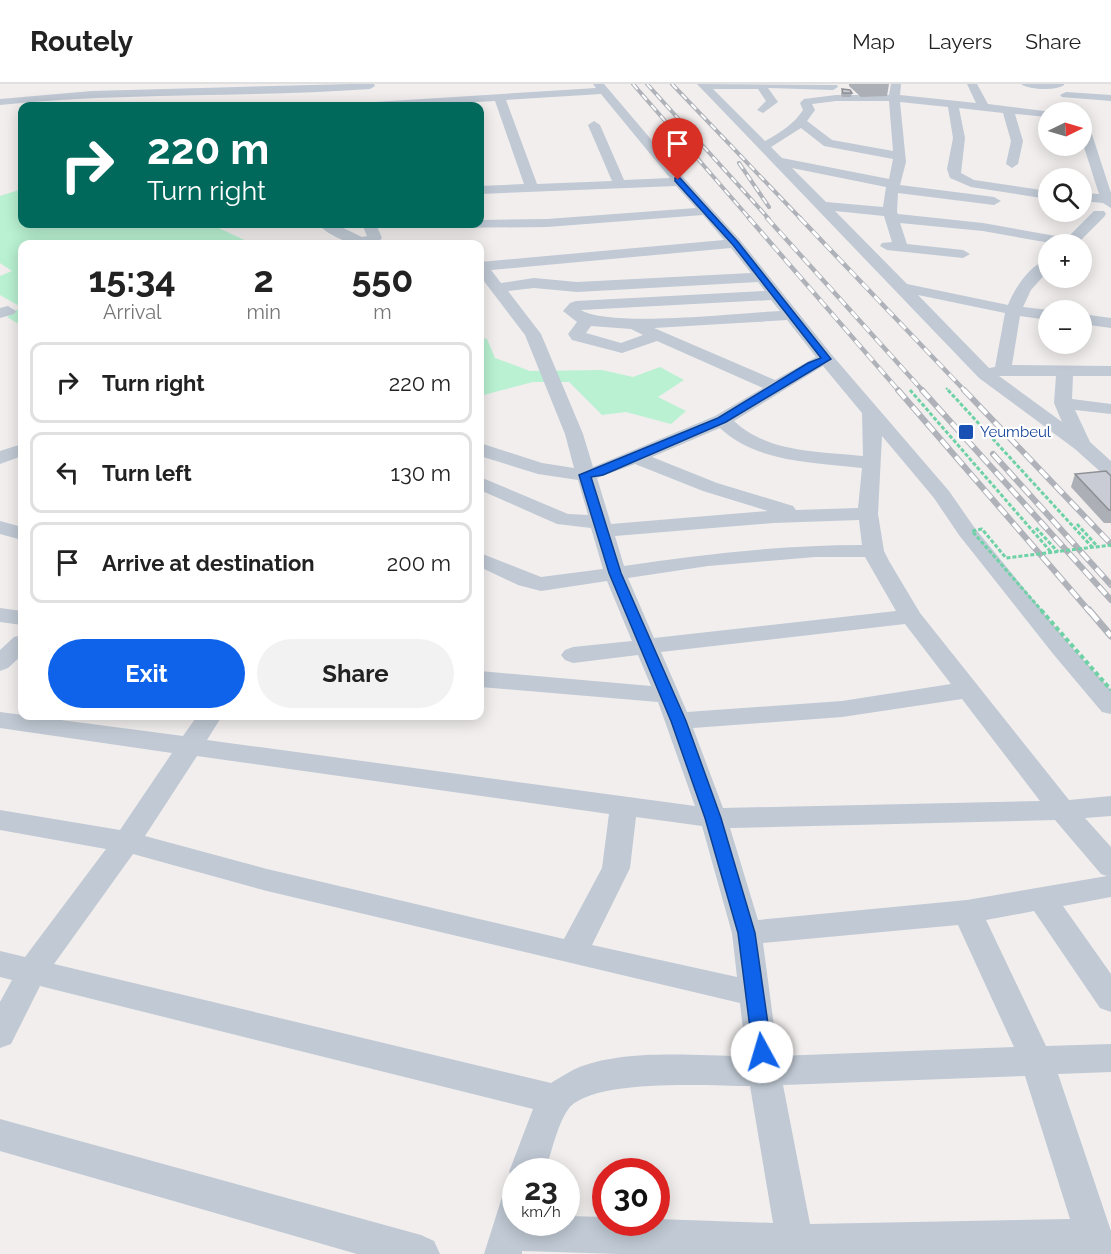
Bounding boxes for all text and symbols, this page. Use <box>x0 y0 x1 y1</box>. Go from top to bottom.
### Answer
text: Routely <box>30 25 133 58</box>
text: Map <box>852 29 895 54</box>
text: Layers <box>928 29 992 54</box>
text: Share <box>1025 29 1081 54</box>
north arrow <box>1038 102 1092 156</box>
map controls <box>1038 102 1092 354</box>
pin <box>652 118 703 180</box>
text: 220 m <box>147 125 269 174</box>
icon: right <box>48 126 126 204</box>
icon: arrive <box>661 127 694 160</box>
button: search <box>1038 168 1092 222</box>
text: Turn right <box>147 175 266 206</box>
button: + <box>1038 234 1092 288</box>
text: 15:34 <box>89 258 176 300</box>
text: 2 <box>253 258 274 300</box>
text: 550 <box>351 258 413 300</box>
text: Arrival <box>103 300 162 324</box>
text: min <box>246 300 281 324</box>
text: m <box>373 300 392 324</box>
button: − <box>1038 300 1092 354</box>
icon: right <box>51 366 84 399</box>
text: Turn right <box>102 370 205 396</box>
text: 220 m <box>389 370 451 396</box>
marker: Yeumbeul <box>957 423 975 441</box>
place label: Yeumbeul <box>980 423 1052 441</box>
icon: left <box>51 456 84 489</box>
text: Turn left <box>102 460 192 486</box>
text: 130 m <box>391 460 451 486</box>
icon: arrive <box>51 546 84 579</box>
text: Arrive at destination <box>102 550 315 576</box>
text: 200 m <box>387 550 451 576</box>
button: Exit <box>48 639 245 708</box>
button: Share <box>257 639 454 708</box>
position arrow <box>730 1020 794 1084</box>
speed limit sign: 30 <box>592 1158 670 1236</box>
text: 23 <box>524 1172 558 1207</box>
text: km/h <box>521 1203 561 1221</box>

